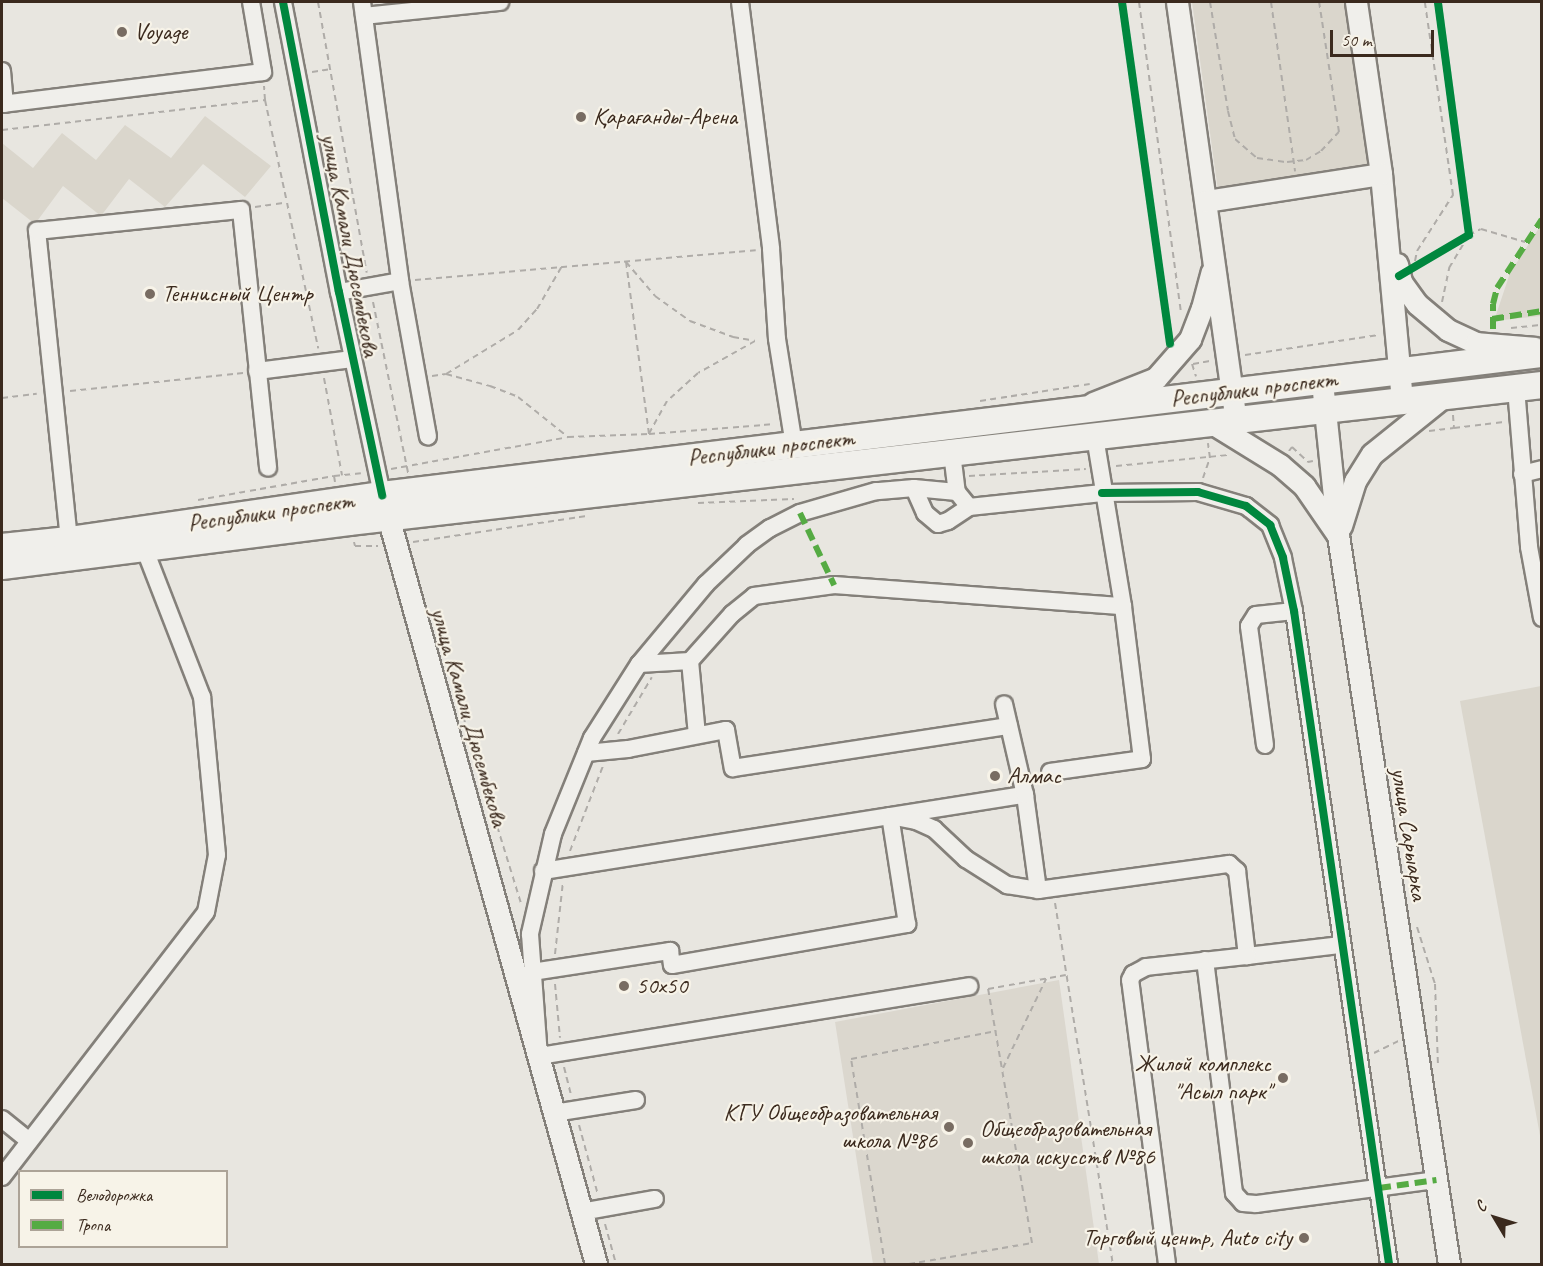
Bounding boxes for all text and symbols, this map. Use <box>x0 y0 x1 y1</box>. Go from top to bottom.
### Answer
place label: Voyage <box>134 18 187 46</box>
scale bar <box>1333 18 1436 56</box>
marker: Voyage <box>115 25 129 39</box>
text: 50 m <box>1341 29 1372 51</box>
place label: Қарағанды-Арена <box>593 103 737 131</box>
marker: Қарағанды-Арена <box>574 110 588 124</box>
street label: улица Камали Дюсембекова <box>314 131 386 359</box>
place label: Теннисный Центр <box>162 280 313 308</box>
marker: Теннисный Центр <box>143 287 157 301</box>
street label: Республики проспект <box>1169 364 1339 414</box>
street label: Республики проспект <box>686 423 856 473</box>
street label: Республики проспект <box>186 486 356 538</box>
street label: улица Камали Дюсембекова <box>424 604 514 830</box>
place label: Алмас <box>1007 762 1061 790</box>
street label: улица Сарыарка <box>1384 766 1434 902</box>
marker: Алмас <box>988 769 1002 783</box>
place label: 50х50 <box>636 972 687 1000</box>
marker: 50х50 <box>617 979 631 993</box>
place label: Жилой комплекс "Асыл парк" <box>1135 1050 1271 1106</box>
marker: Жилой комплекс "Асыл парк" <box>1276 1071 1290 1085</box>
place label: КГУ Общеобразовательная школа №86 <box>724 1099 937 1155</box>
place label: Общеобразовательная школа искусств №86 <box>980 1115 1155 1171</box>
marker: КГУ Общеобразовательная школа №86 <box>942 1120 956 1134</box>
marker: Общеобразовательная школа искусств №86 <box>961 1136 975 1150</box>
legend <box>18 1170 228 1248</box>
text: Велодорожка <box>76 1184 152 1206</box>
north arrow <box>1465 1188 1525 1248</box>
text: С <box>1471 1198 1491 1216</box>
text: Тропа <box>76 1214 110 1236</box>
place label: Торговый центр, Auto city <box>1083 1224 1292 1252</box>
marker: Торговый центр, Auto city <box>1297 1231 1311 1245</box>

